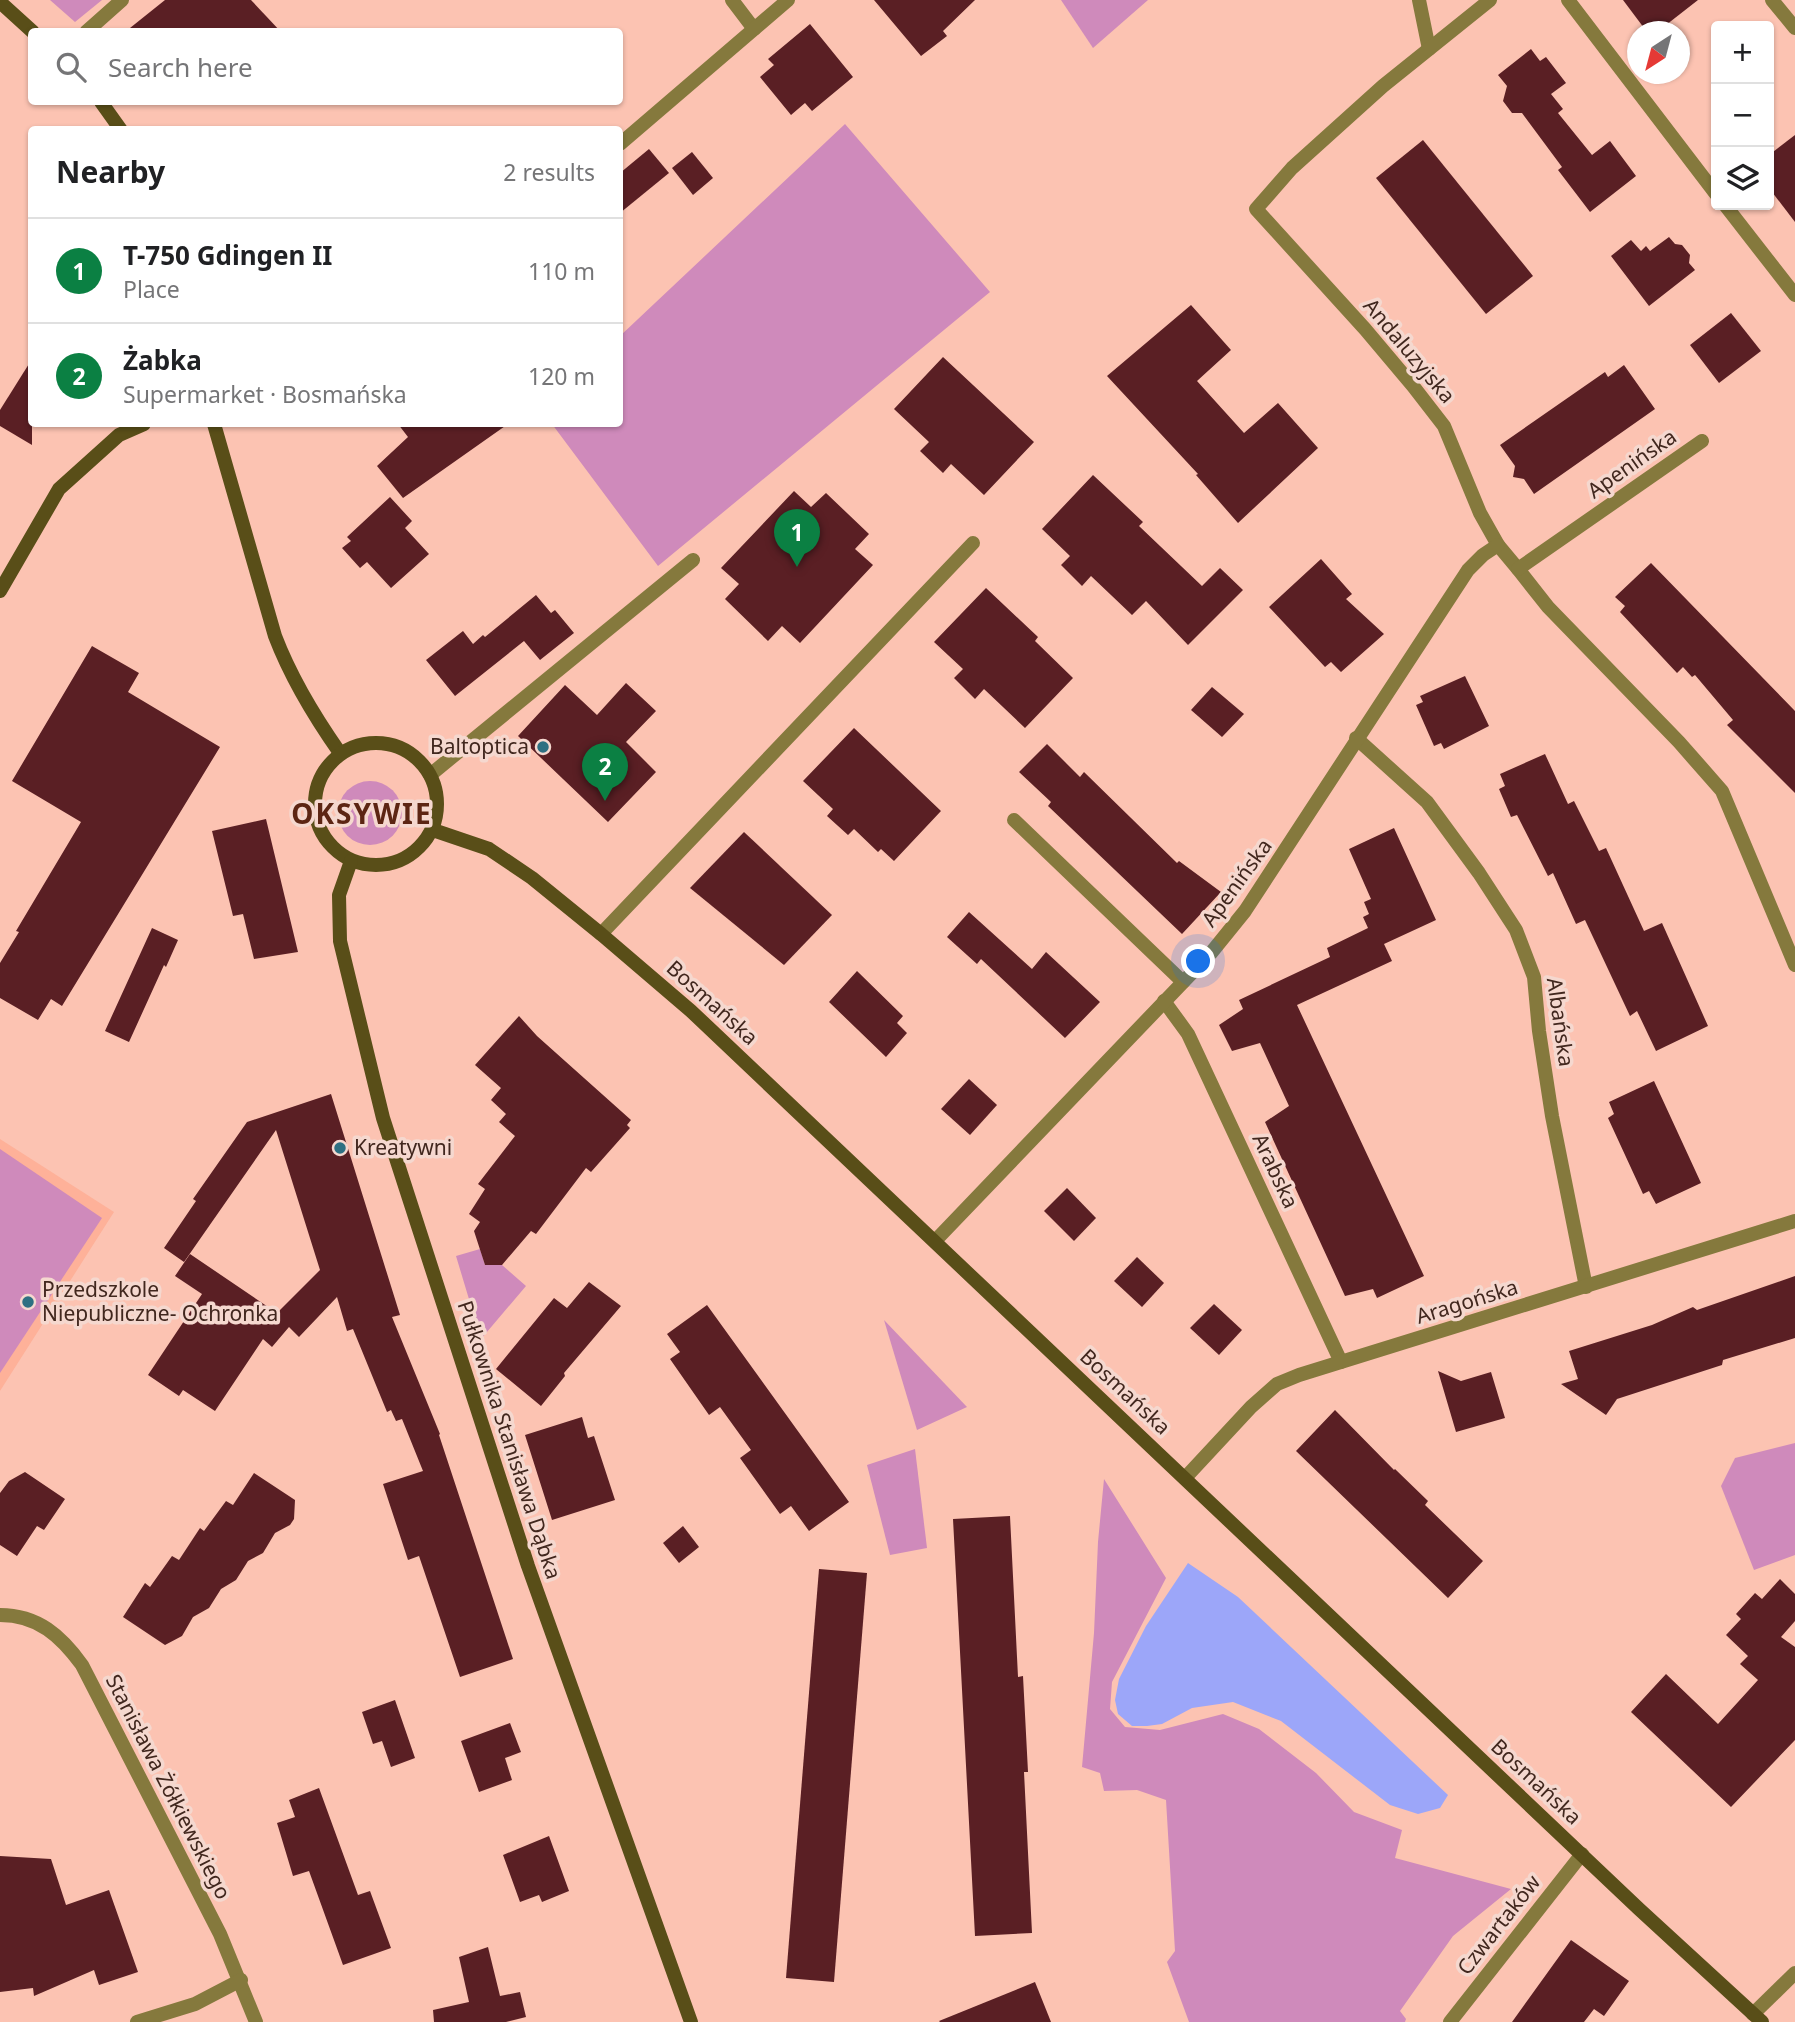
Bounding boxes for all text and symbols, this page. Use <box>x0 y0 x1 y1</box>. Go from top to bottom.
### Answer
north arrow <box>1627 21 1690 84</box>
map controls <box>1711 21 1774 210</box>
button: + <box>1711 21 1774 84</box>
search box <box>28 28 623 105</box>
icon: search <box>52 48 90 86</box>
text: Search here <box>108 49 253 85</box>
button: − <box>1711 84 1774 147</box>
button: layers <box>1711 147 1774 210</box>
text: Nearby <box>56 151 165 192</box>
text: 2 results <box>503 156 595 188</box>
text: T-750 Gdingen II <box>123 237 332 273</box>
text: 1 <box>72 255 86 287</box>
text: 110 m <box>528 255 595 287</box>
text: Place <box>123 273 180 305</box>
street label: Andaluzyjska <box>1358 292 1462 409</box>
text: Żabka <box>123 342 202 378</box>
text: 2 <box>72 360 86 392</box>
text: 120 m <box>528 360 595 392</box>
text: Supermarket · Bosmańska <box>123 378 407 410</box>
street label: Apenińska <box>1581 422 1681 504</box>
pin: 1 <box>774 509 820 567</box>
place label: Baltoptica <box>430 732 529 760</box>
marker: Baltoptica <box>535 739 551 755</box>
pin: 2 <box>582 743 628 801</box>
district label: OKSYWIE <box>291 794 433 832</box>
street label: Apenińska <box>1195 833 1278 932</box>
your location <box>1181 944 1215 978</box>
street label: Bosmańska <box>661 954 764 1051</box>
street label: Albańska <box>1541 976 1581 1068</box>
street label: Arabska <box>1246 1129 1305 1212</box>
place label: Kreatywni <box>354 1133 452 1161</box>
marker: Kreatywni <box>332 1140 348 1156</box>
street label: Aragońska <box>1412 1272 1521 1330</box>
place label: Przedszkole Niepubliczne- Ochronka <box>42 1275 278 1327</box>
marker: Przedszkole Niepubliczne- Ochronka <box>20 1294 36 1310</box>
street label: Pułkownika Stanisława Dąbka <box>452 1297 568 1583</box>
street label: Bosmańska <box>1074 1342 1177 1440</box>
street label: Stanisława Żółkiewskiego <box>100 1669 238 1904</box>
street label: Bosmańska <box>1485 1732 1588 1830</box>
street label: Czwartaków <box>1450 1868 1546 1980</box>

